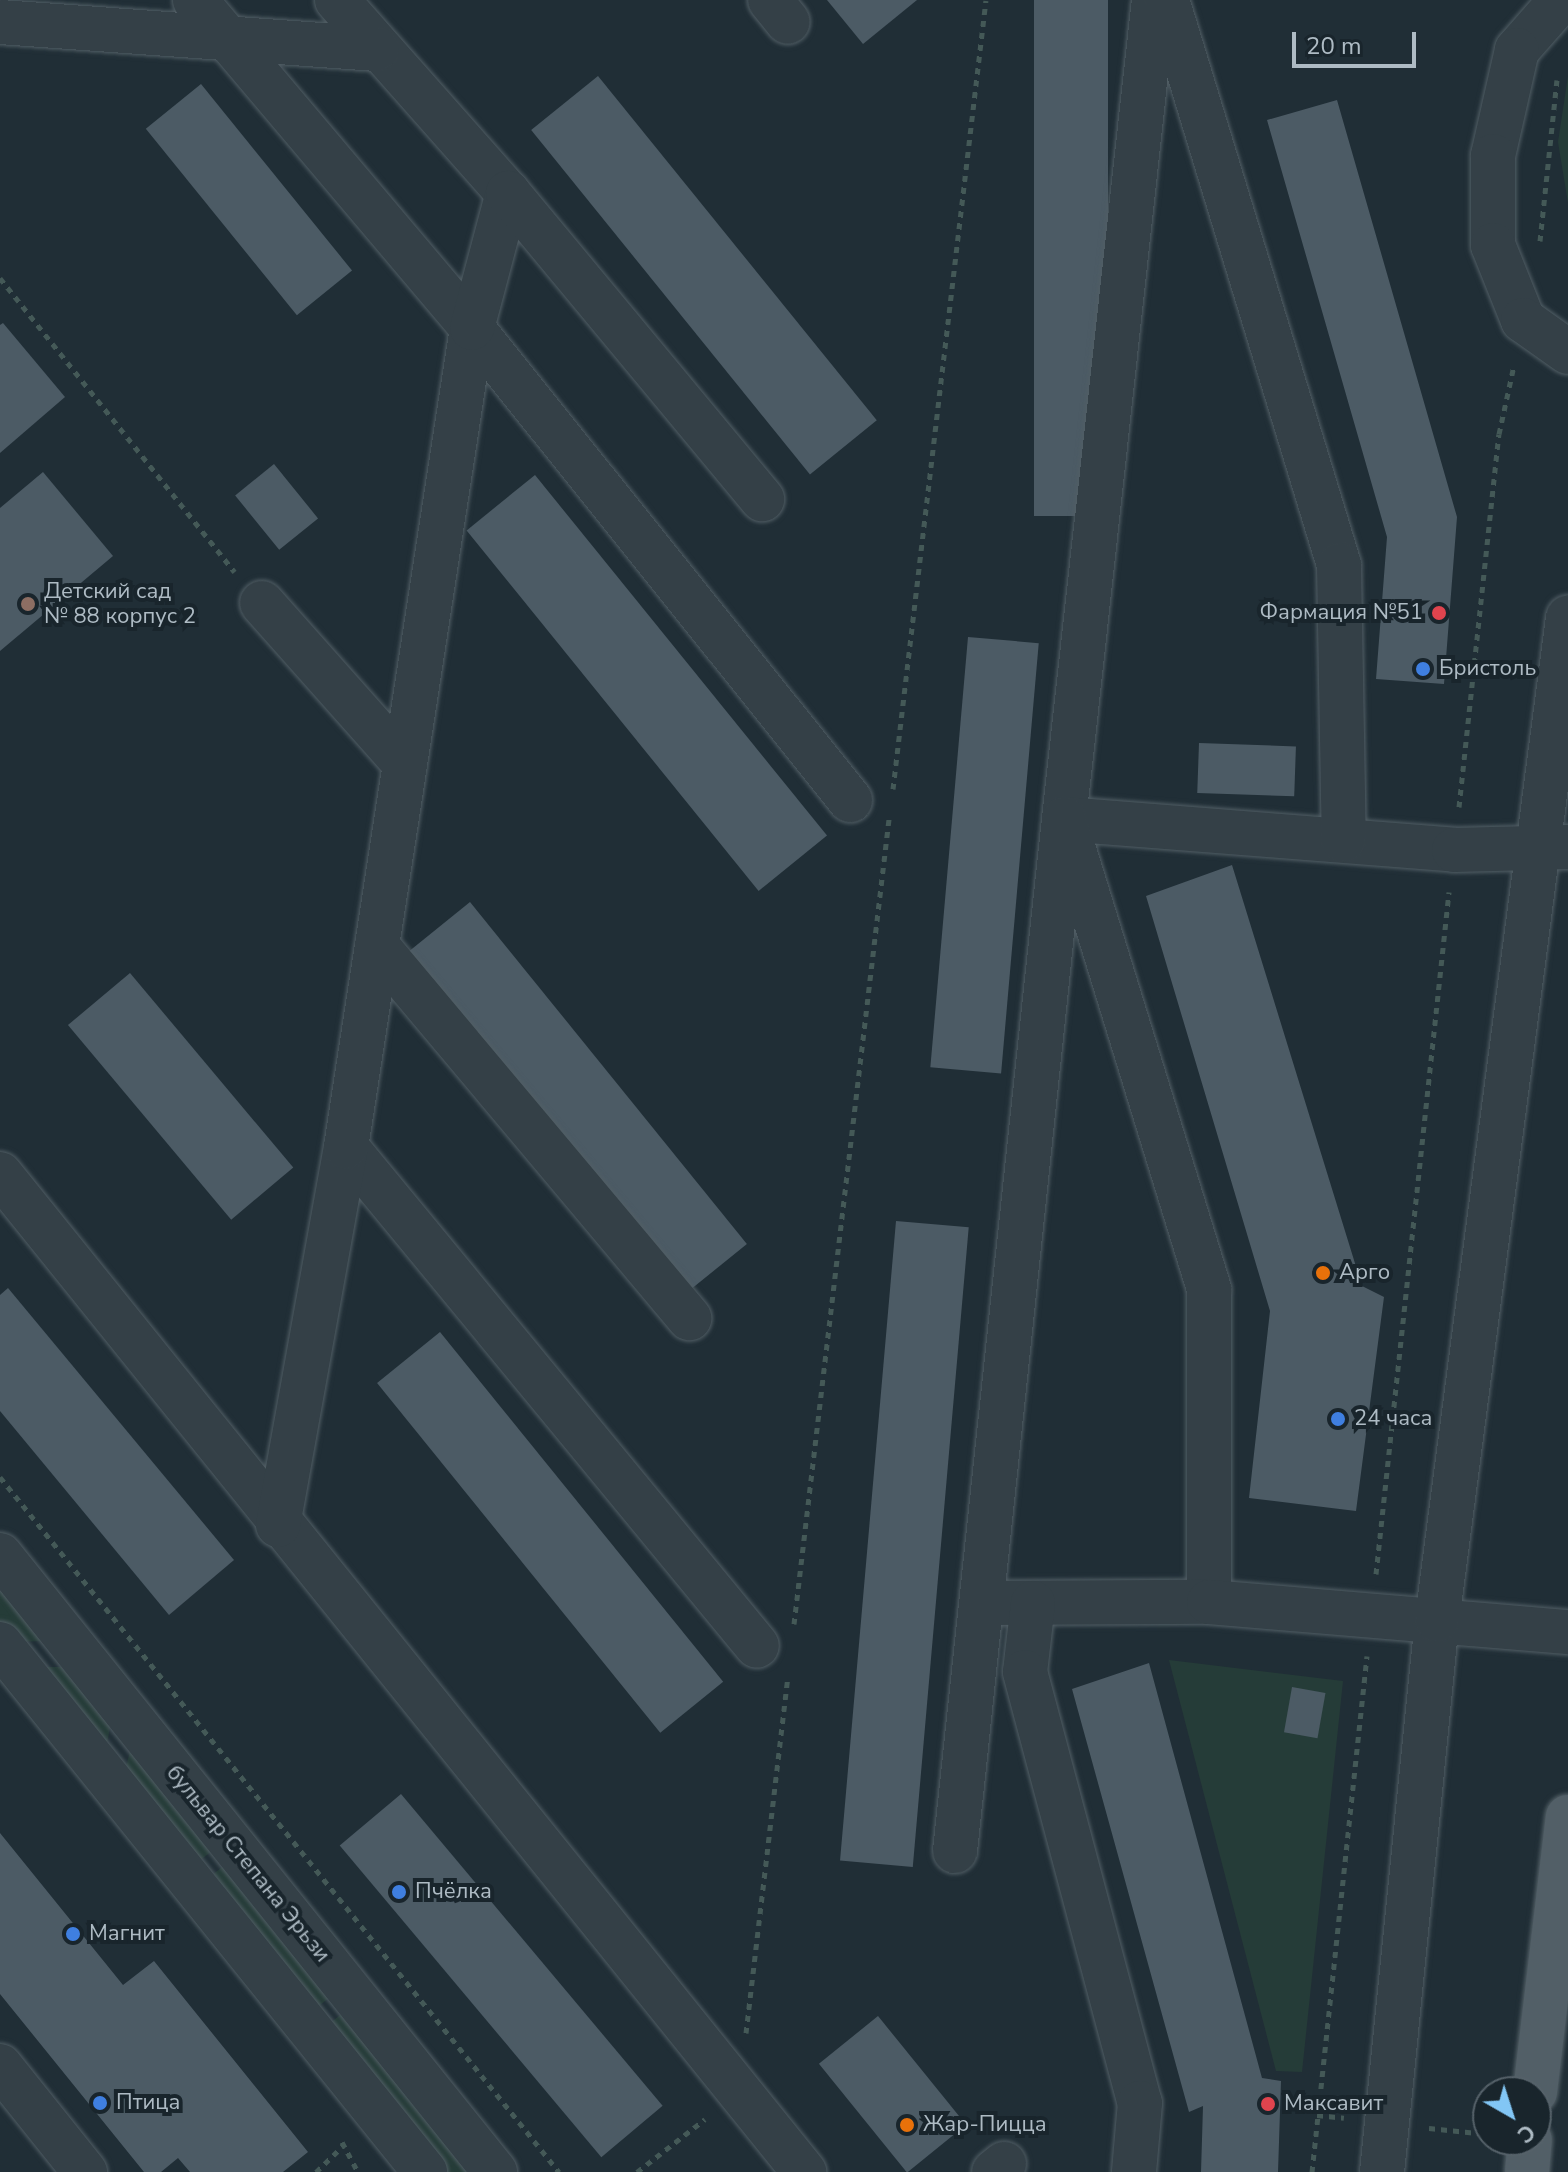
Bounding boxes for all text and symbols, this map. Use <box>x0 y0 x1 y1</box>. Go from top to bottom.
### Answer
scale bar <box>1296 16 1420 66</box>
text: 20 m <box>1306 30 1362 62</box>
place label: Детский сад № 88 корпус 2 <box>44 578 196 630</box>
marker: Детский сад № 88 корпус 2 <box>19 595 37 613</box>
place label: Фармация №51 <box>1259 600 1423 626</box>
marker: Фармация №51 <box>1430 604 1448 622</box>
place label: Бристоль <box>1439 656 1536 682</box>
marker: Бристоль <box>1414 660 1432 678</box>
place label: Арго <box>1339 1260 1390 1286</box>
marker: Арго <box>1314 1264 1332 1282</box>
place label: 24 часа <box>1354 1406 1432 1432</box>
marker: 24 часа <box>1329 1410 1347 1428</box>
street label: бульвар Степана Эрьзи <box>161 1760 335 1968</box>
place label: Пчёлка <box>415 1879 492 1905</box>
marker: Пчёлка <box>390 1883 408 1901</box>
place label: Магнит <box>89 1921 165 1947</box>
marker: Магнит <box>64 1925 82 1943</box>
north arrow <box>1472 2076 1552 2156</box>
place label: Птица <box>116 2090 180 2116</box>
place label: Максавит <box>1284 2091 1383 2117</box>
marker: Птица <box>91 2094 109 2112</box>
marker: Максавит <box>1259 2095 1277 2113</box>
place label: Жар-Пицца <box>923 2112 1047 2138</box>
marker: Жар-Пицца <box>898 2116 916 2134</box>
text: С <box>1511 2117 1541 2149</box>

